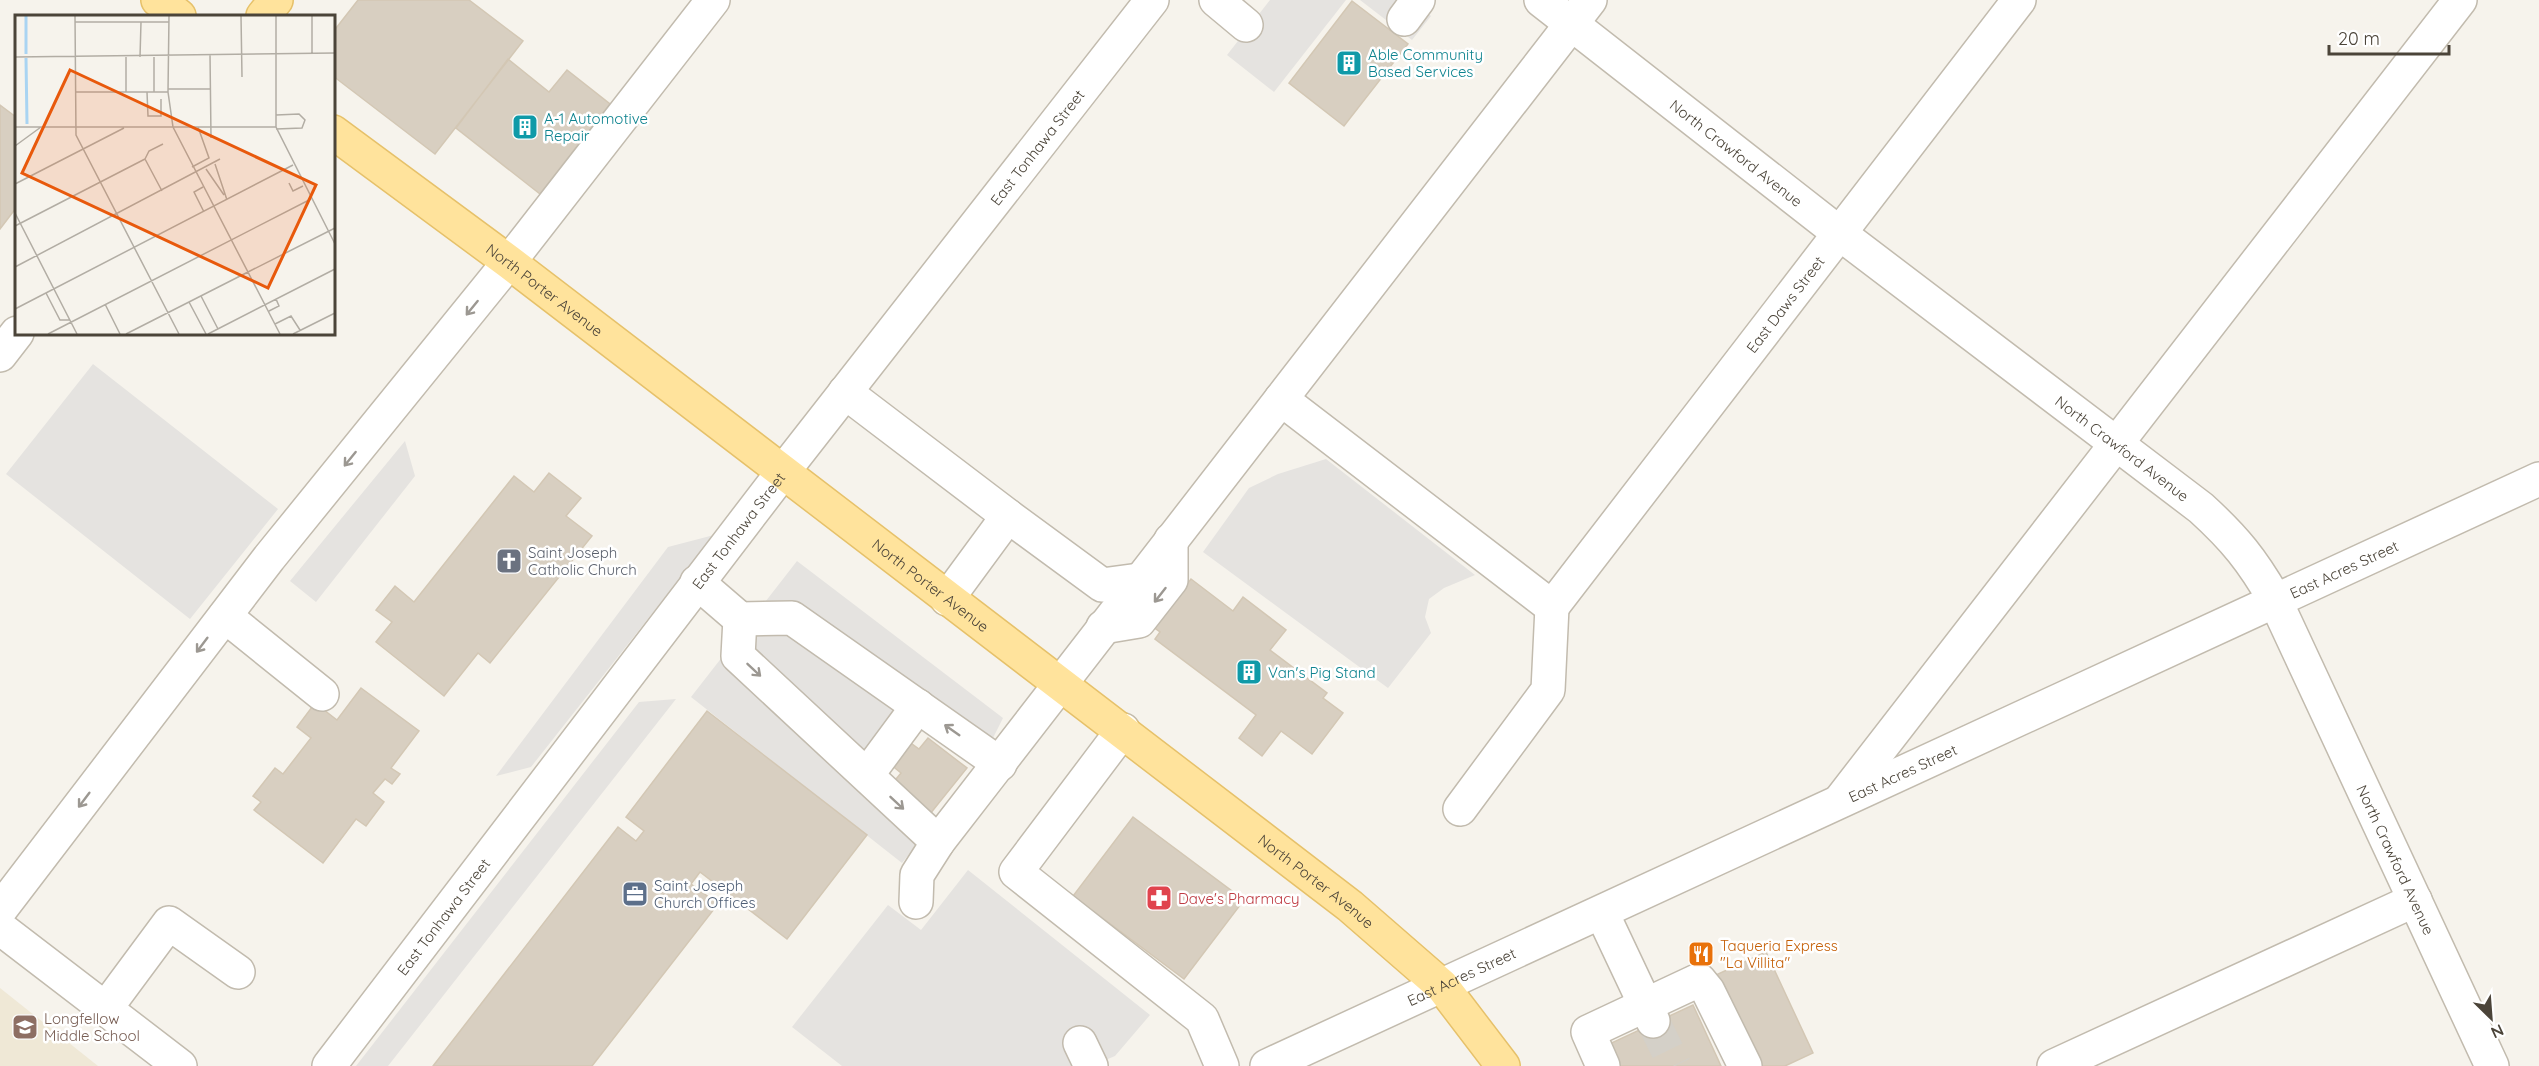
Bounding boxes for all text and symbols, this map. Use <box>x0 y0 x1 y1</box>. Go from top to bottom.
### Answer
inset map <box>15 15 334 334</box>
scale bar <box>2329 18 2449 56</box>
text: 20 m <box>2338 27 2380 50</box>
place label: Able Community Based Services <box>1368 45 1483 81</box>
building icon: Able Community Based Services <box>1334 48 1364 78</box>
street label: East Tonhawa Street <box>986 85 1088 209</box>
street label: North Crawford Avenue <box>1666 95 1806 210</box>
place label: A-1 Automotive Repair <box>544 109 648 145</box>
building icon: A-1 Automotive Repair <box>510 112 540 142</box>
street label: North Porter Avenue <box>483 239 607 340</box>
street label: East Daws Street <box>1742 252 1828 356</box>
one-way arrow <box>466 300 479 316</box>
street label: North Crawford Avenue <box>2052 391 2193 505</box>
one-way arrow <box>343 451 356 467</box>
street label: East Tonhawa Street <box>687 468 789 593</box>
street label: North Porter Avenue <box>869 534 993 636</box>
street label: East Acres Street <box>2287 536 2401 602</box>
place label: Saint Joseph Catholic Church <box>528 543 637 579</box>
church icon: Saint Joseph Catholic Church <box>494 546 524 576</box>
one-way arrow <box>1154 586 1166 602</box>
one-way arrow <box>196 637 209 653</box>
building icon: Van's Pig Stand <box>1234 657 1264 687</box>
one-way arrow <box>746 663 761 678</box>
place label: Van's Pig Stand <box>1268 663 1376 682</box>
one-way arrow <box>944 724 960 736</box>
street label: East Acres Street <box>1845 739 1960 806</box>
street label: North Crawford Avenue <box>2353 782 2439 938</box>
one-way arrow <box>78 792 91 808</box>
one-way arrow <box>889 796 904 810</box>
street label: North Porter Avenue <box>1255 830 1378 932</box>
street label: East Tonhawa Street <box>392 854 494 979</box>
place label: Saint Joseph Church Offices <box>654 876 755 912</box>
office icon: Saint Joseph Church Offices <box>620 879 650 909</box>
pharmacy icon: Dave's Pharmacy <box>1144 883 1174 913</box>
place label: Dave's Pharmacy <box>1178 889 1299 908</box>
place label: Taqueria Express "La Villita" <box>1720 936 1838 972</box>
restaurant icon: Taqueria Express "La Villita" <box>1686 939 1716 969</box>
street label: East Acres Street <box>1404 943 1519 1010</box>
north arrow <box>2461 988 2521 1048</box>
place label: Longfellow Middle School <box>44 1009 140 1045</box>
school or university icon: Longfellow Middle School <box>10 1012 40 1042</box>
text: N <box>2488 1020 2507 1043</box>

